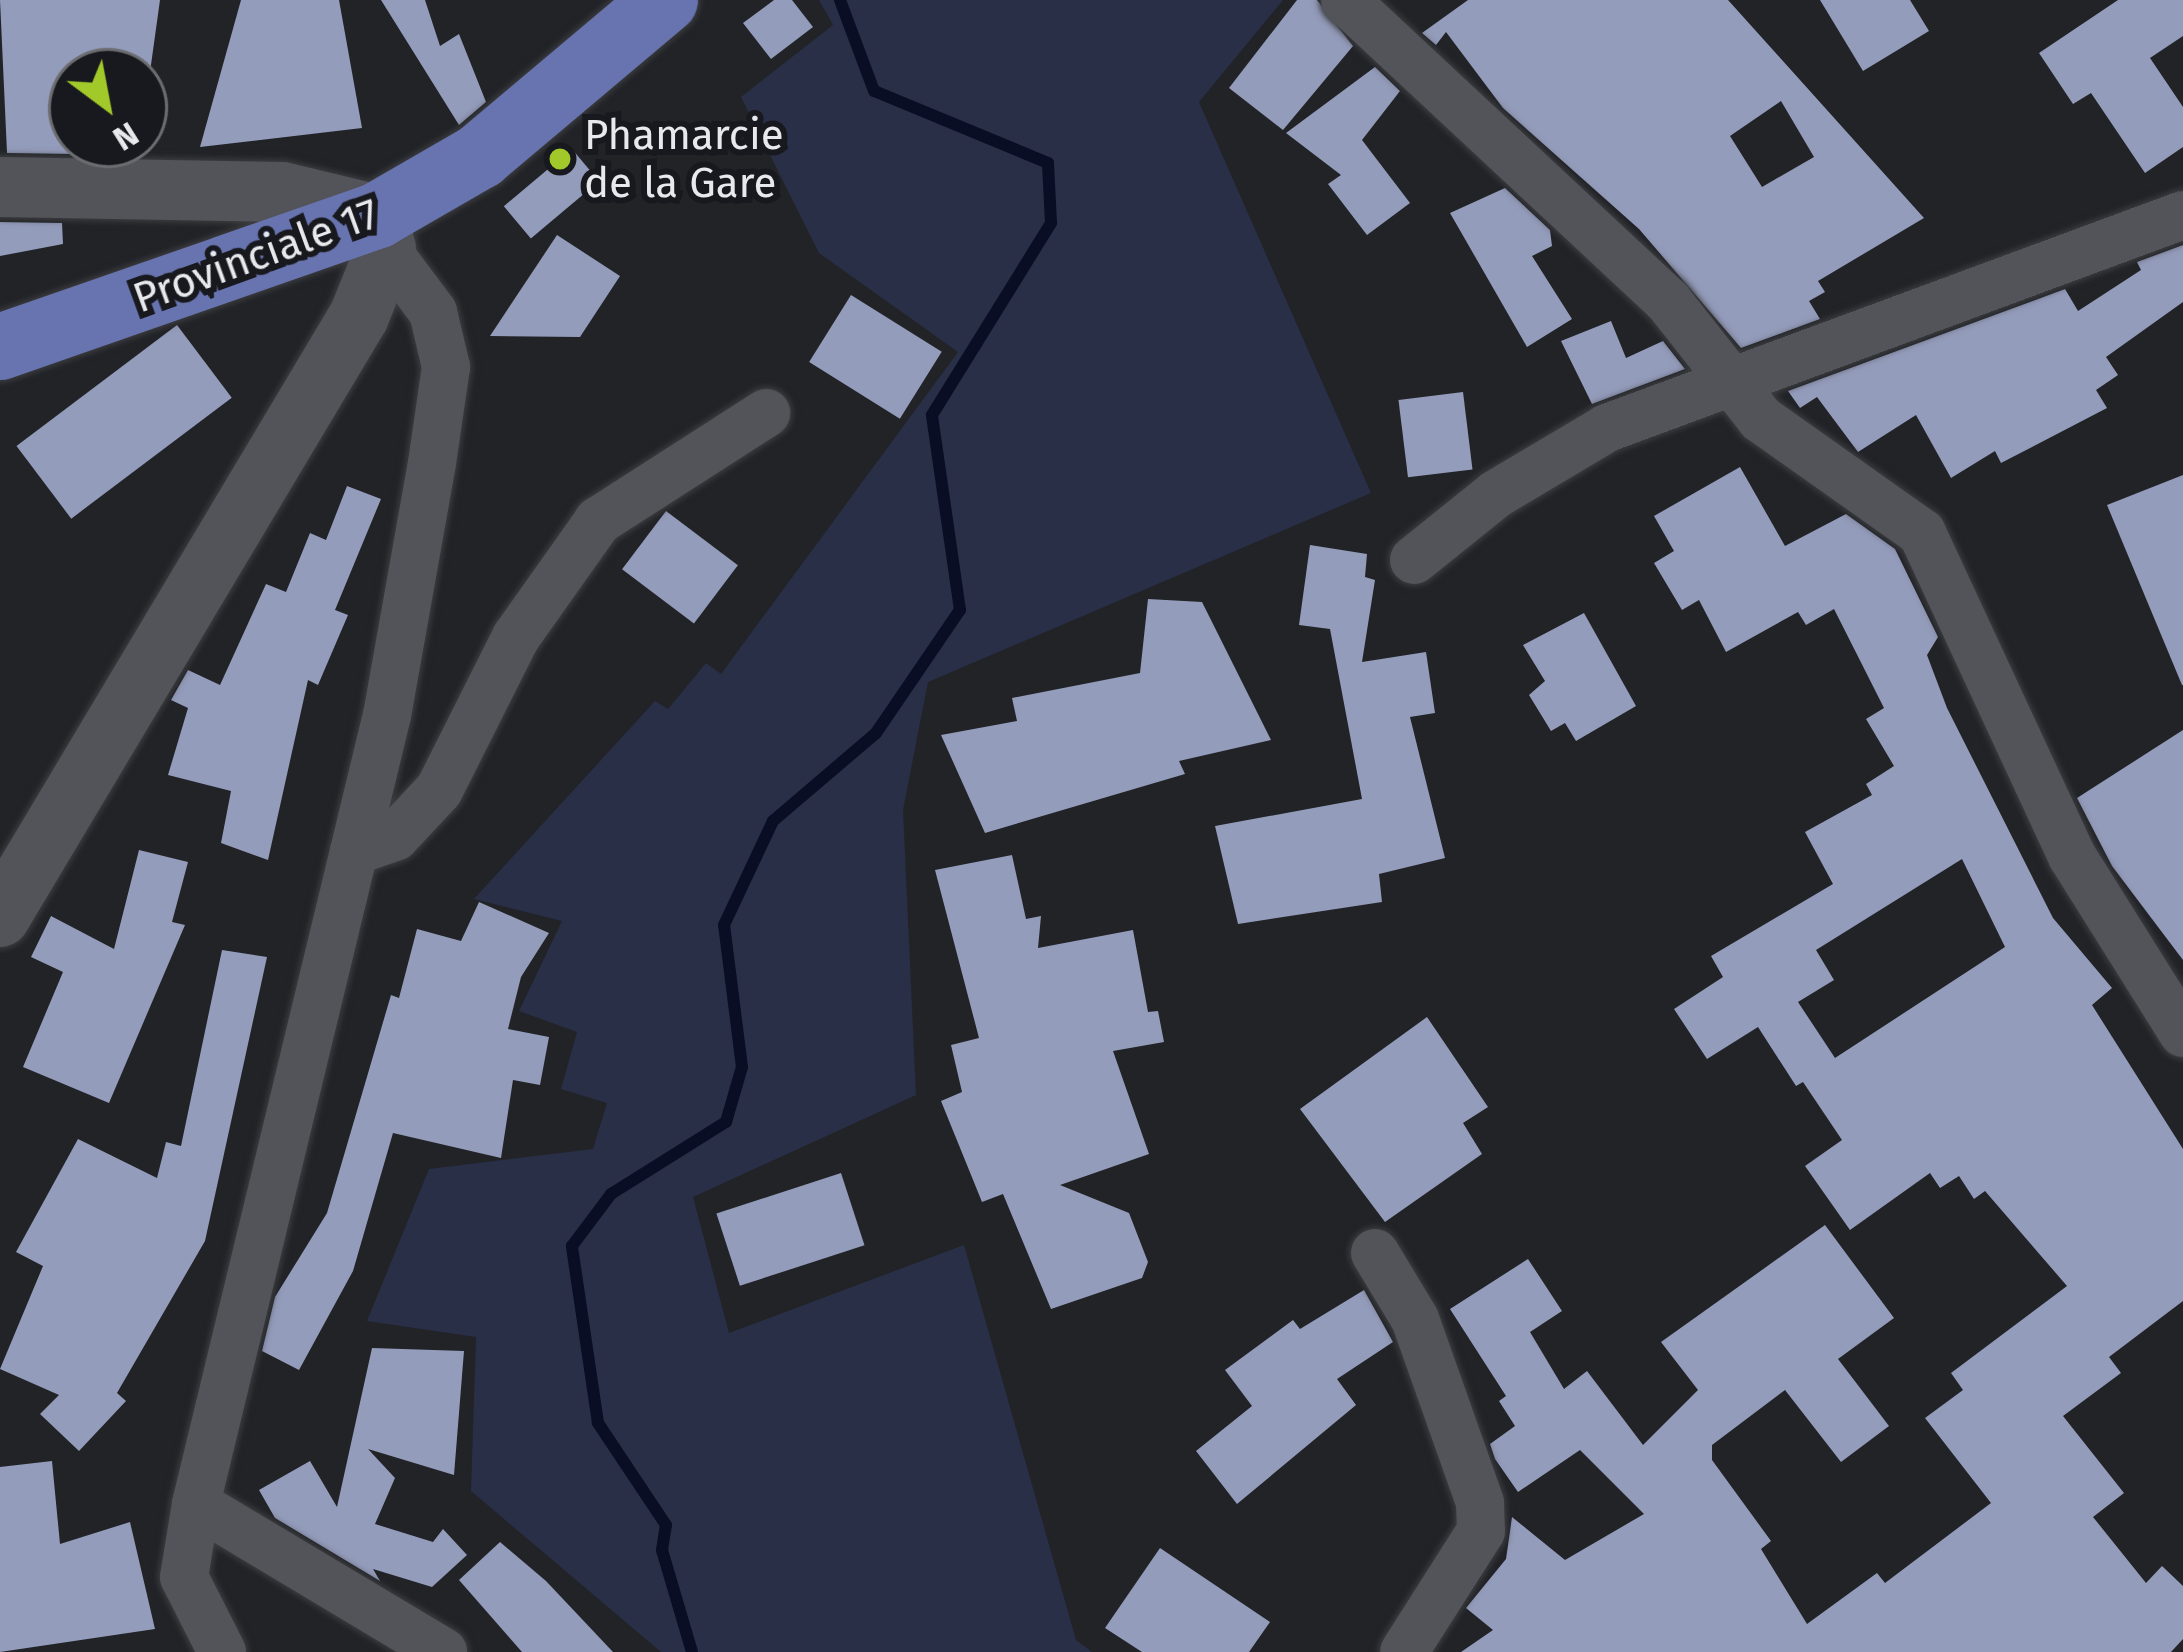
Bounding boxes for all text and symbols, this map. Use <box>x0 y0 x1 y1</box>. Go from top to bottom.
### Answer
north arrow <box>48 48 168 168</box>
place label: Phamarcie de la Gare <box>584 110 784 208</box>
text: N <box>106 113 145 159</box>
marker: Phamarcie de la Gare <box>547 146 573 172</box>
street label: Provinciale 17 <box>126 188 386 324</box>

